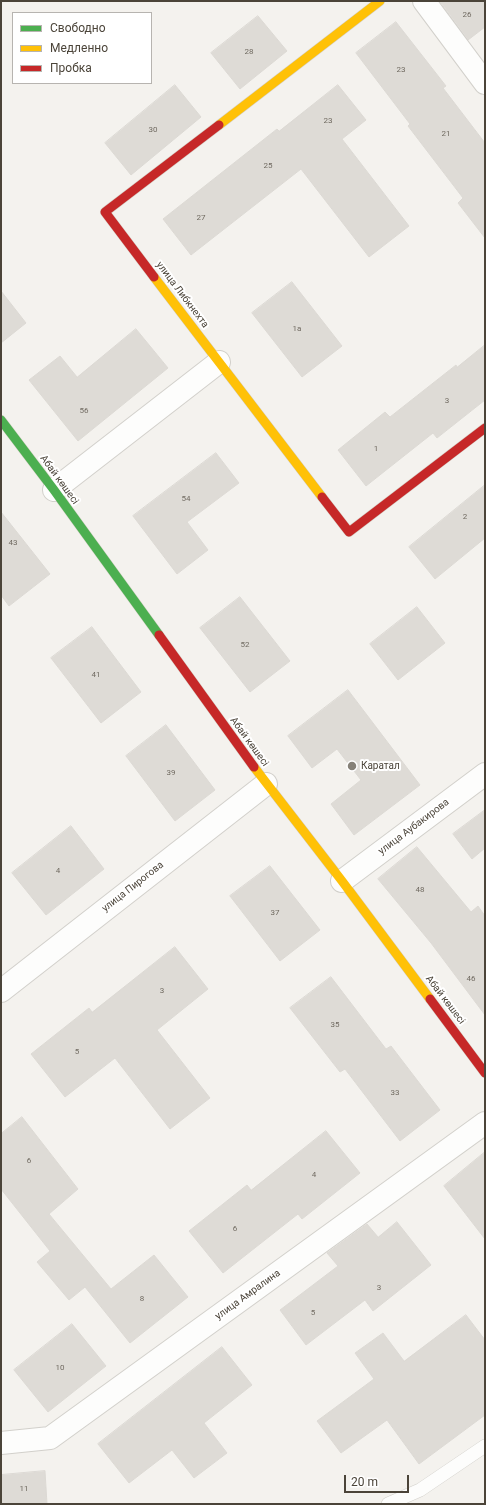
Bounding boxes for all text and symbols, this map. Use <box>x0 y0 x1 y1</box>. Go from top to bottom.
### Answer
house number: 26 <box>463 10 471 20</box>
legend <box>12 12 152 84</box>
text: Свободно <box>50 21 106 35</box>
text: Медленно <box>50 41 108 55</box>
house number: 28 <box>245 47 253 57</box>
text: Пробка <box>50 61 92 75</box>
house number: 23 <box>397 65 405 75</box>
house number: 23 <box>324 116 332 126</box>
house number: 30 <box>149 125 157 135</box>
house number: 21 <box>442 129 450 139</box>
house number: 25 <box>264 161 272 171</box>
house number: 27 <box>197 213 205 223</box>
street label: улица Либкнехта <box>153 260 211 330</box>
house number: 1а <box>293 324 301 334</box>
house number: 3 <box>445 396 449 406</box>
house number: 56 <box>80 406 88 416</box>
house number: 1 <box>374 444 378 454</box>
street label: Абай көшесі <box>37 453 81 507</box>
house number: 54 <box>182 494 190 504</box>
house number: 2 <box>463 512 467 522</box>
house number: 43 <box>9 538 17 548</box>
house number: 52 <box>241 640 249 650</box>
house number: 41 <box>92 670 100 680</box>
street label: Абай көшесі <box>227 715 271 769</box>
marker: Каратал <box>346 760 358 772</box>
place label: Каратал <box>361 760 400 772</box>
house number: 39 <box>167 768 175 778</box>
street label: улица Аубакирова <box>376 796 452 858</box>
street label: улица Пирогова <box>100 859 166 915</box>
house number: 4 <box>56 866 60 876</box>
house number: 48 <box>416 885 424 895</box>
house number: 37 <box>271 908 279 918</box>
street label: Абай көшесі <box>423 973 467 1027</box>
house number: 46 <box>467 974 475 984</box>
house number: 3 <box>160 986 164 996</box>
house number: 35 <box>331 1020 339 1030</box>
house number: 5 <box>75 1047 79 1057</box>
house number: 33 <box>391 1088 399 1098</box>
house number: 6 <box>27 1156 31 1166</box>
house number: 4 <box>312 1170 316 1180</box>
house number: 6 <box>233 1224 237 1234</box>
street label: улица Амралина <box>213 1267 283 1323</box>
house number: 3 <box>377 1283 381 1293</box>
house number: 8 <box>140 1294 144 1304</box>
house number: 5 <box>311 1308 315 1318</box>
house number: 10 <box>56 1363 64 1373</box>
scale bar <box>346 1467 411 1493</box>
text: 20 m <box>351 1475 378 1489</box>
house number: 11 <box>20 1484 28 1494</box>

